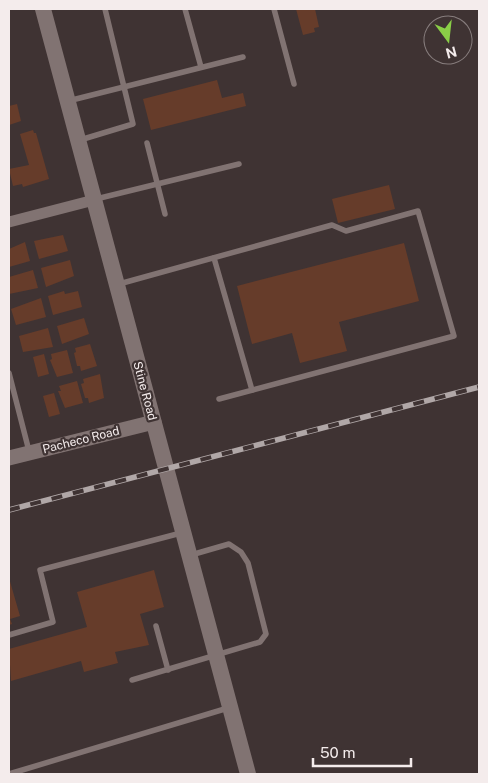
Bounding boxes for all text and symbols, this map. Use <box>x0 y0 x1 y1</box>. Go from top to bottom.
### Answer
north arrow <box>423 15 473 65</box>
text: N <box>444 43 459 62</box>
street label: Stine Road <box>130 360 160 422</box>
street label: Pacheco Road <box>41 424 121 456</box>
scale bar <box>313 736 410 768</box>
text: 50 m <box>320 744 355 761</box>

